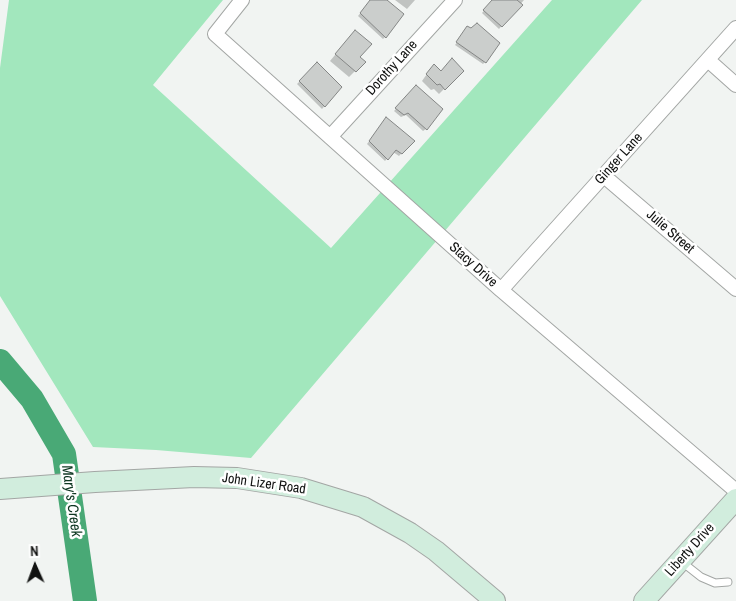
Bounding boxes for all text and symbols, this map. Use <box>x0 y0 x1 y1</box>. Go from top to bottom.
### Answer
street label: Dorothy Lane <box>363 37 421 99</box>
street label: Ginger Lane <box>591 130 647 188</box>
street label: Julie Street <box>643 207 697 257</box>
street label: Stacy Drive <box>445 239 501 291</box>
water label: Mary's Creek <box>57 464 85 538</box>
street label: John Lizer Road <box>221 470 307 498</box>
street label: Liberty Drive <box>662 520 718 580</box>
north arrow <box>10 541 60 591</box>
text: N <box>30 542 39 560</box>

